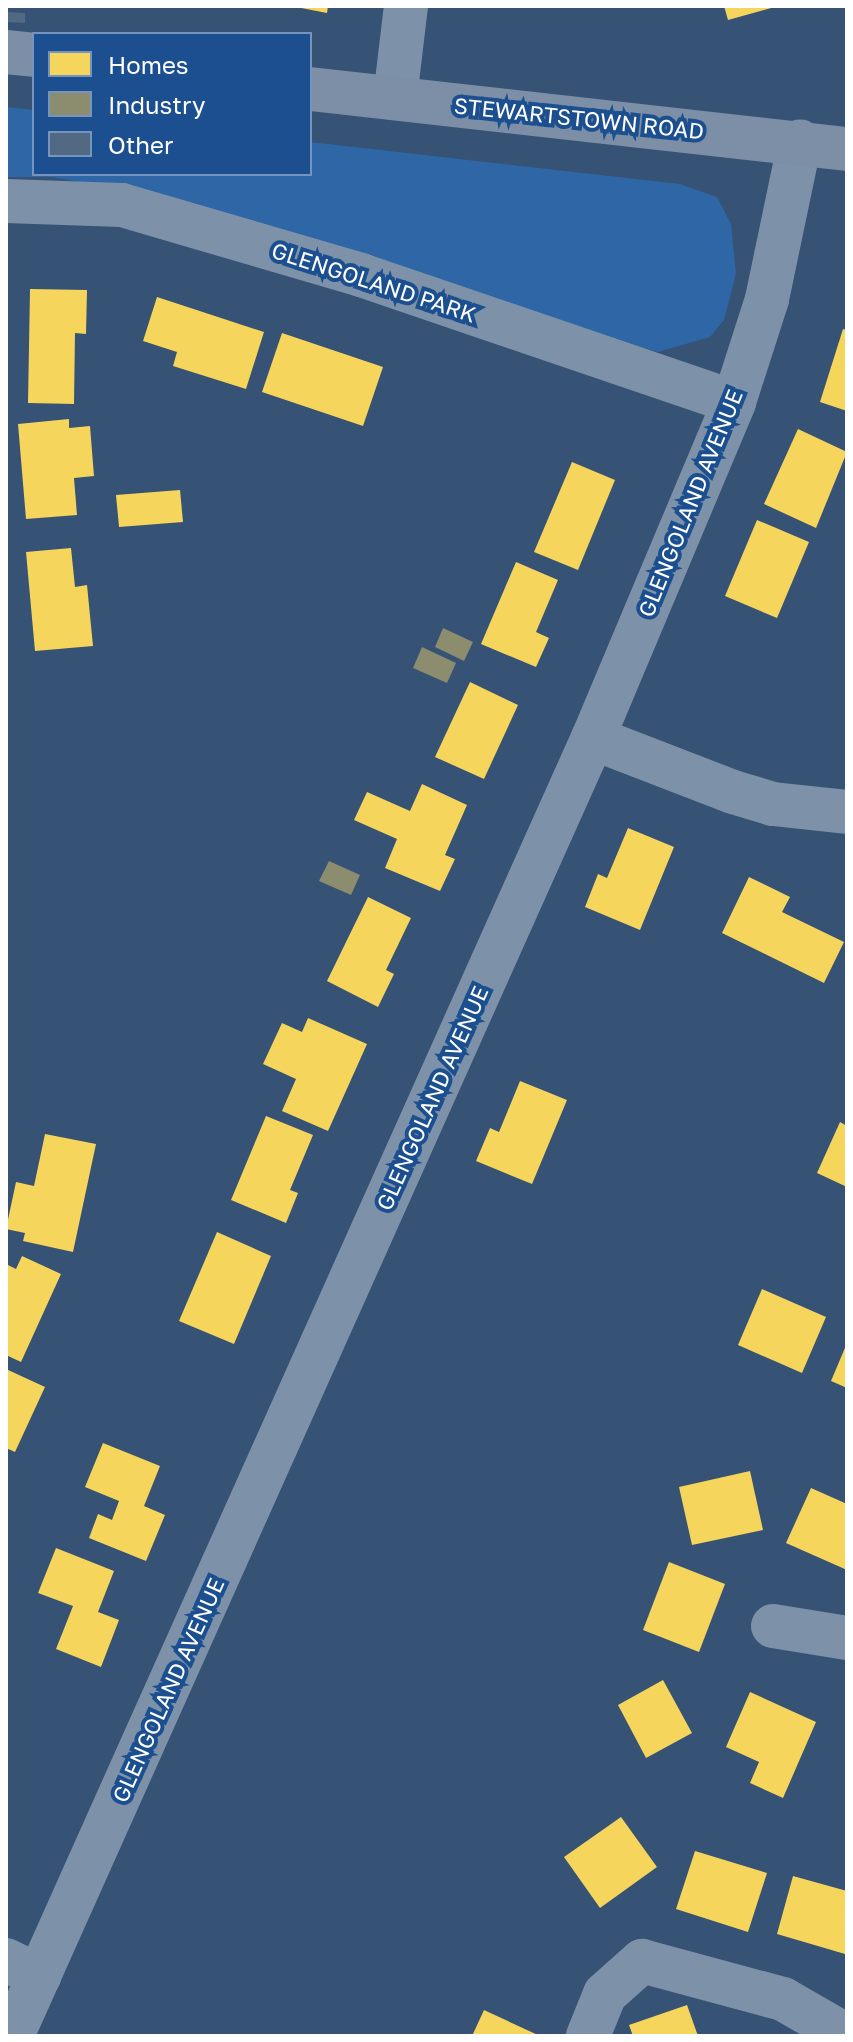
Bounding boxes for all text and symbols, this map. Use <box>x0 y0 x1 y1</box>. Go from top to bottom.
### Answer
legend <box>32 32 312 176</box>
text: Homes <box>108 50 189 79</box>
text: Industry <box>108 90 205 119</box>
street label: STEWARTSTOWN ROAD <box>453 92 705 144</box>
text: Other <box>108 130 173 159</box>
street label: GLENGOLAND PARK <box>269 237 479 327</box>
street label: GLENGOLAND AVENUE <box>632 386 748 620</box>
street label: GLENGOLAND AVENUE <box>371 982 493 1214</box>
street label: GLENGOLAND AVENUE <box>107 1574 229 1806</box>

